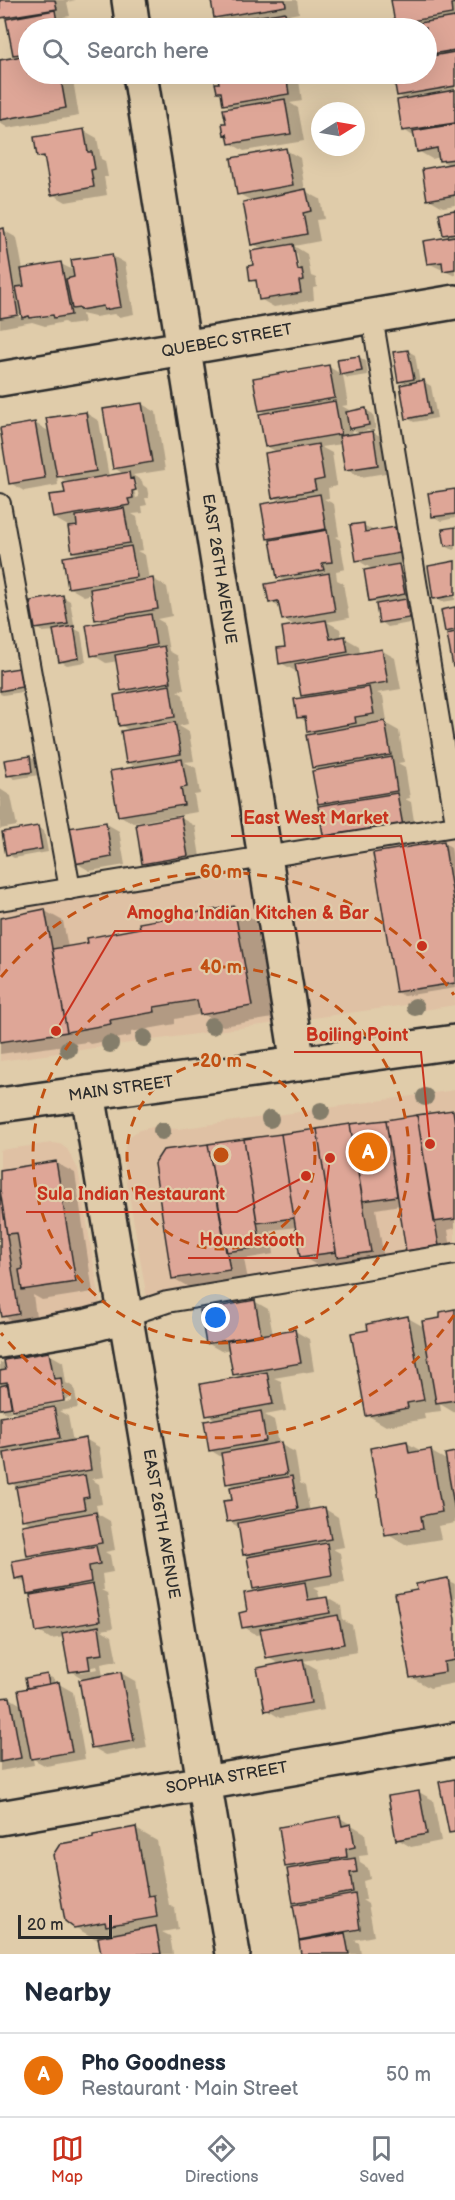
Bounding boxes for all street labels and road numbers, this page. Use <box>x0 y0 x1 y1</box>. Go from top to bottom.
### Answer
street label: QUEBEC STREET <box>160 320 294 362</box>
street label: EAST 26TH AVENUE <box>198 493 240 645</box>
street label: MAIN STREET <box>67 1072 175 1106</box>
street label: EAST 26TH AVENUE <box>138 1448 184 1600</box>
street label: SOPHIA STREET <box>165 1758 290 1798</box>

